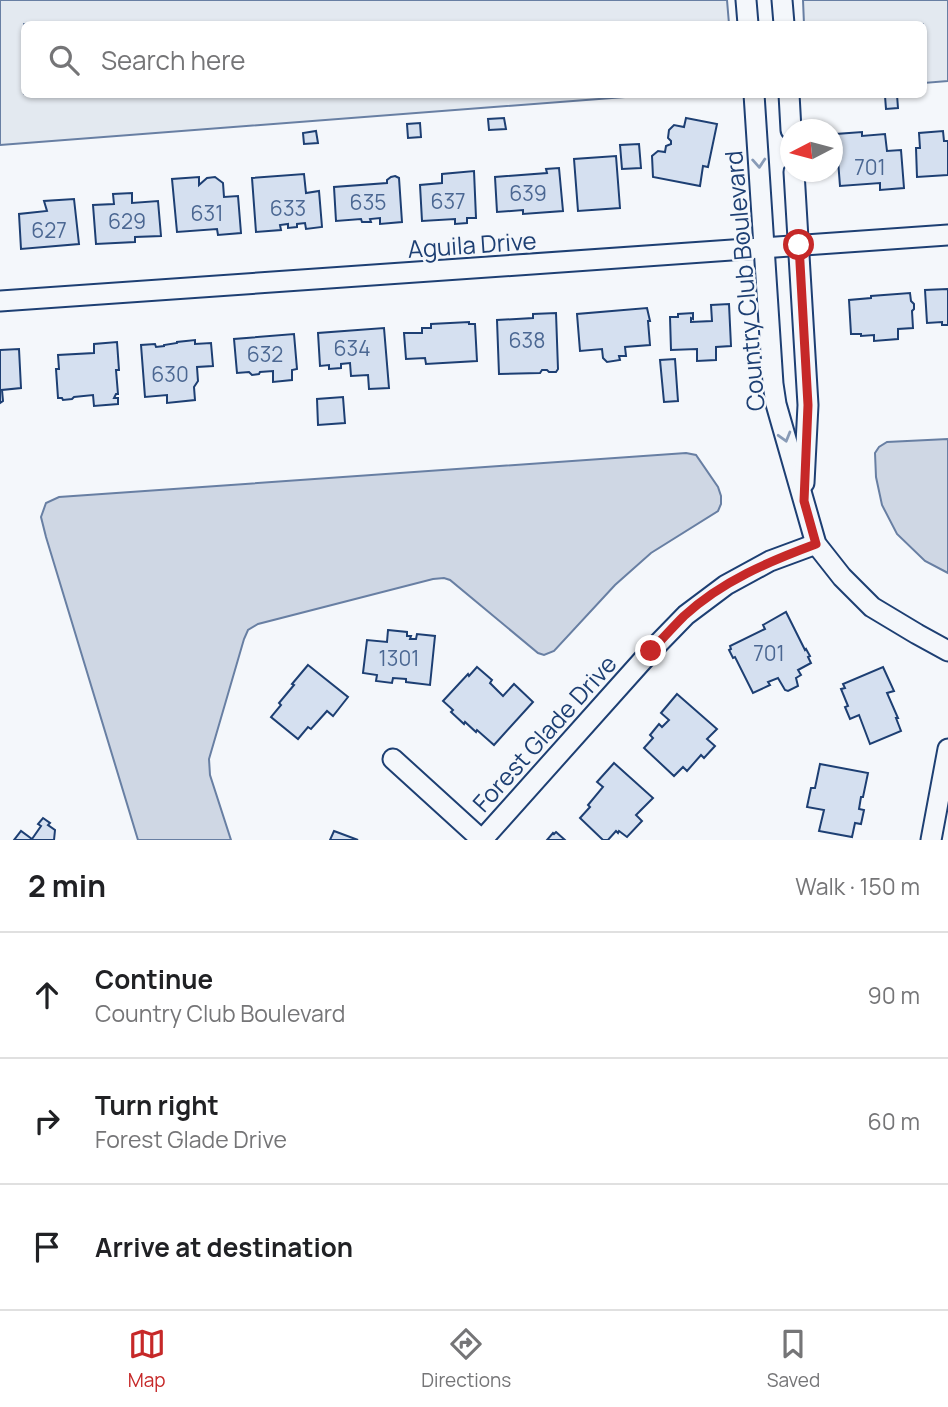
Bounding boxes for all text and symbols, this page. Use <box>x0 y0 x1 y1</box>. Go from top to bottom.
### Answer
search box <box>21 21 927 98</box>
icon: search <box>45 41 83 79</box>
text: Search here <box>101 42 246 78</box>
north arrow <box>780 119 843 182</box>
street label: Country Club Boulevard <box>716 149 772 413</box>
house number: 701 <box>854 153 886 181</box>
one-way arrow <box>751 157 766 168</box>
house number: 639 <box>509 179 547 207</box>
house number: 637 <box>430 187 466 215</box>
house number: 635 <box>350 188 386 216</box>
house number: 633 <box>270 194 306 222</box>
house number: 631 <box>191 199 223 227</box>
house number: 629 <box>108 207 146 235</box>
house number: 627 <box>31 216 67 244</box>
street label: Aguila Drive <box>406 223 538 265</box>
route start <box>783 229 814 260</box>
house number: 638 <box>509 326 545 354</box>
house number: 634 <box>333 334 371 362</box>
house number: 632 <box>247 340 283 368</box>
house number: 630 <box>151 360 189 388</box>
one-way arrow <box>777 431 792 443</box>
route end <box>635 635 666 666</box>
house number: 701 <box>753 639 785 667</box>
house number: 1301 <box>379 644 419 672</box>
street label: Forest Glade Drive <box>465 647 623 819</box>
text: 2 min <box>28 865 106 906</box>
text: Walk · 150 m <box>795 870 920 902</box>
text: Continue <box>95 961 213 997</box>
icon: ahead <box>28 976 66 1014</box>
text: 90 m <box>868 979 920 1011</box>
text: Country Club Boulevard <box>95 997 345 1029</box>
text: Turn right <box>95 1087 219 1123</box>
icon: right <box>28 1102 66 1140</box>
text: 60 m <box>868 1105 920 1137</box>
text: Forest Glade Drive <box>95 1123 287 1155</box>
icon: arrive <box>28 1228 66 1266</box>
text: Arrive at destination <box>95 1229 353 1265</box>
tab: Map <box>128 1325 166 1393</box>
tab: Directions <box>421 1325 511 1393</box>
tab: Saved <box>767 1325 820 1393</box>

